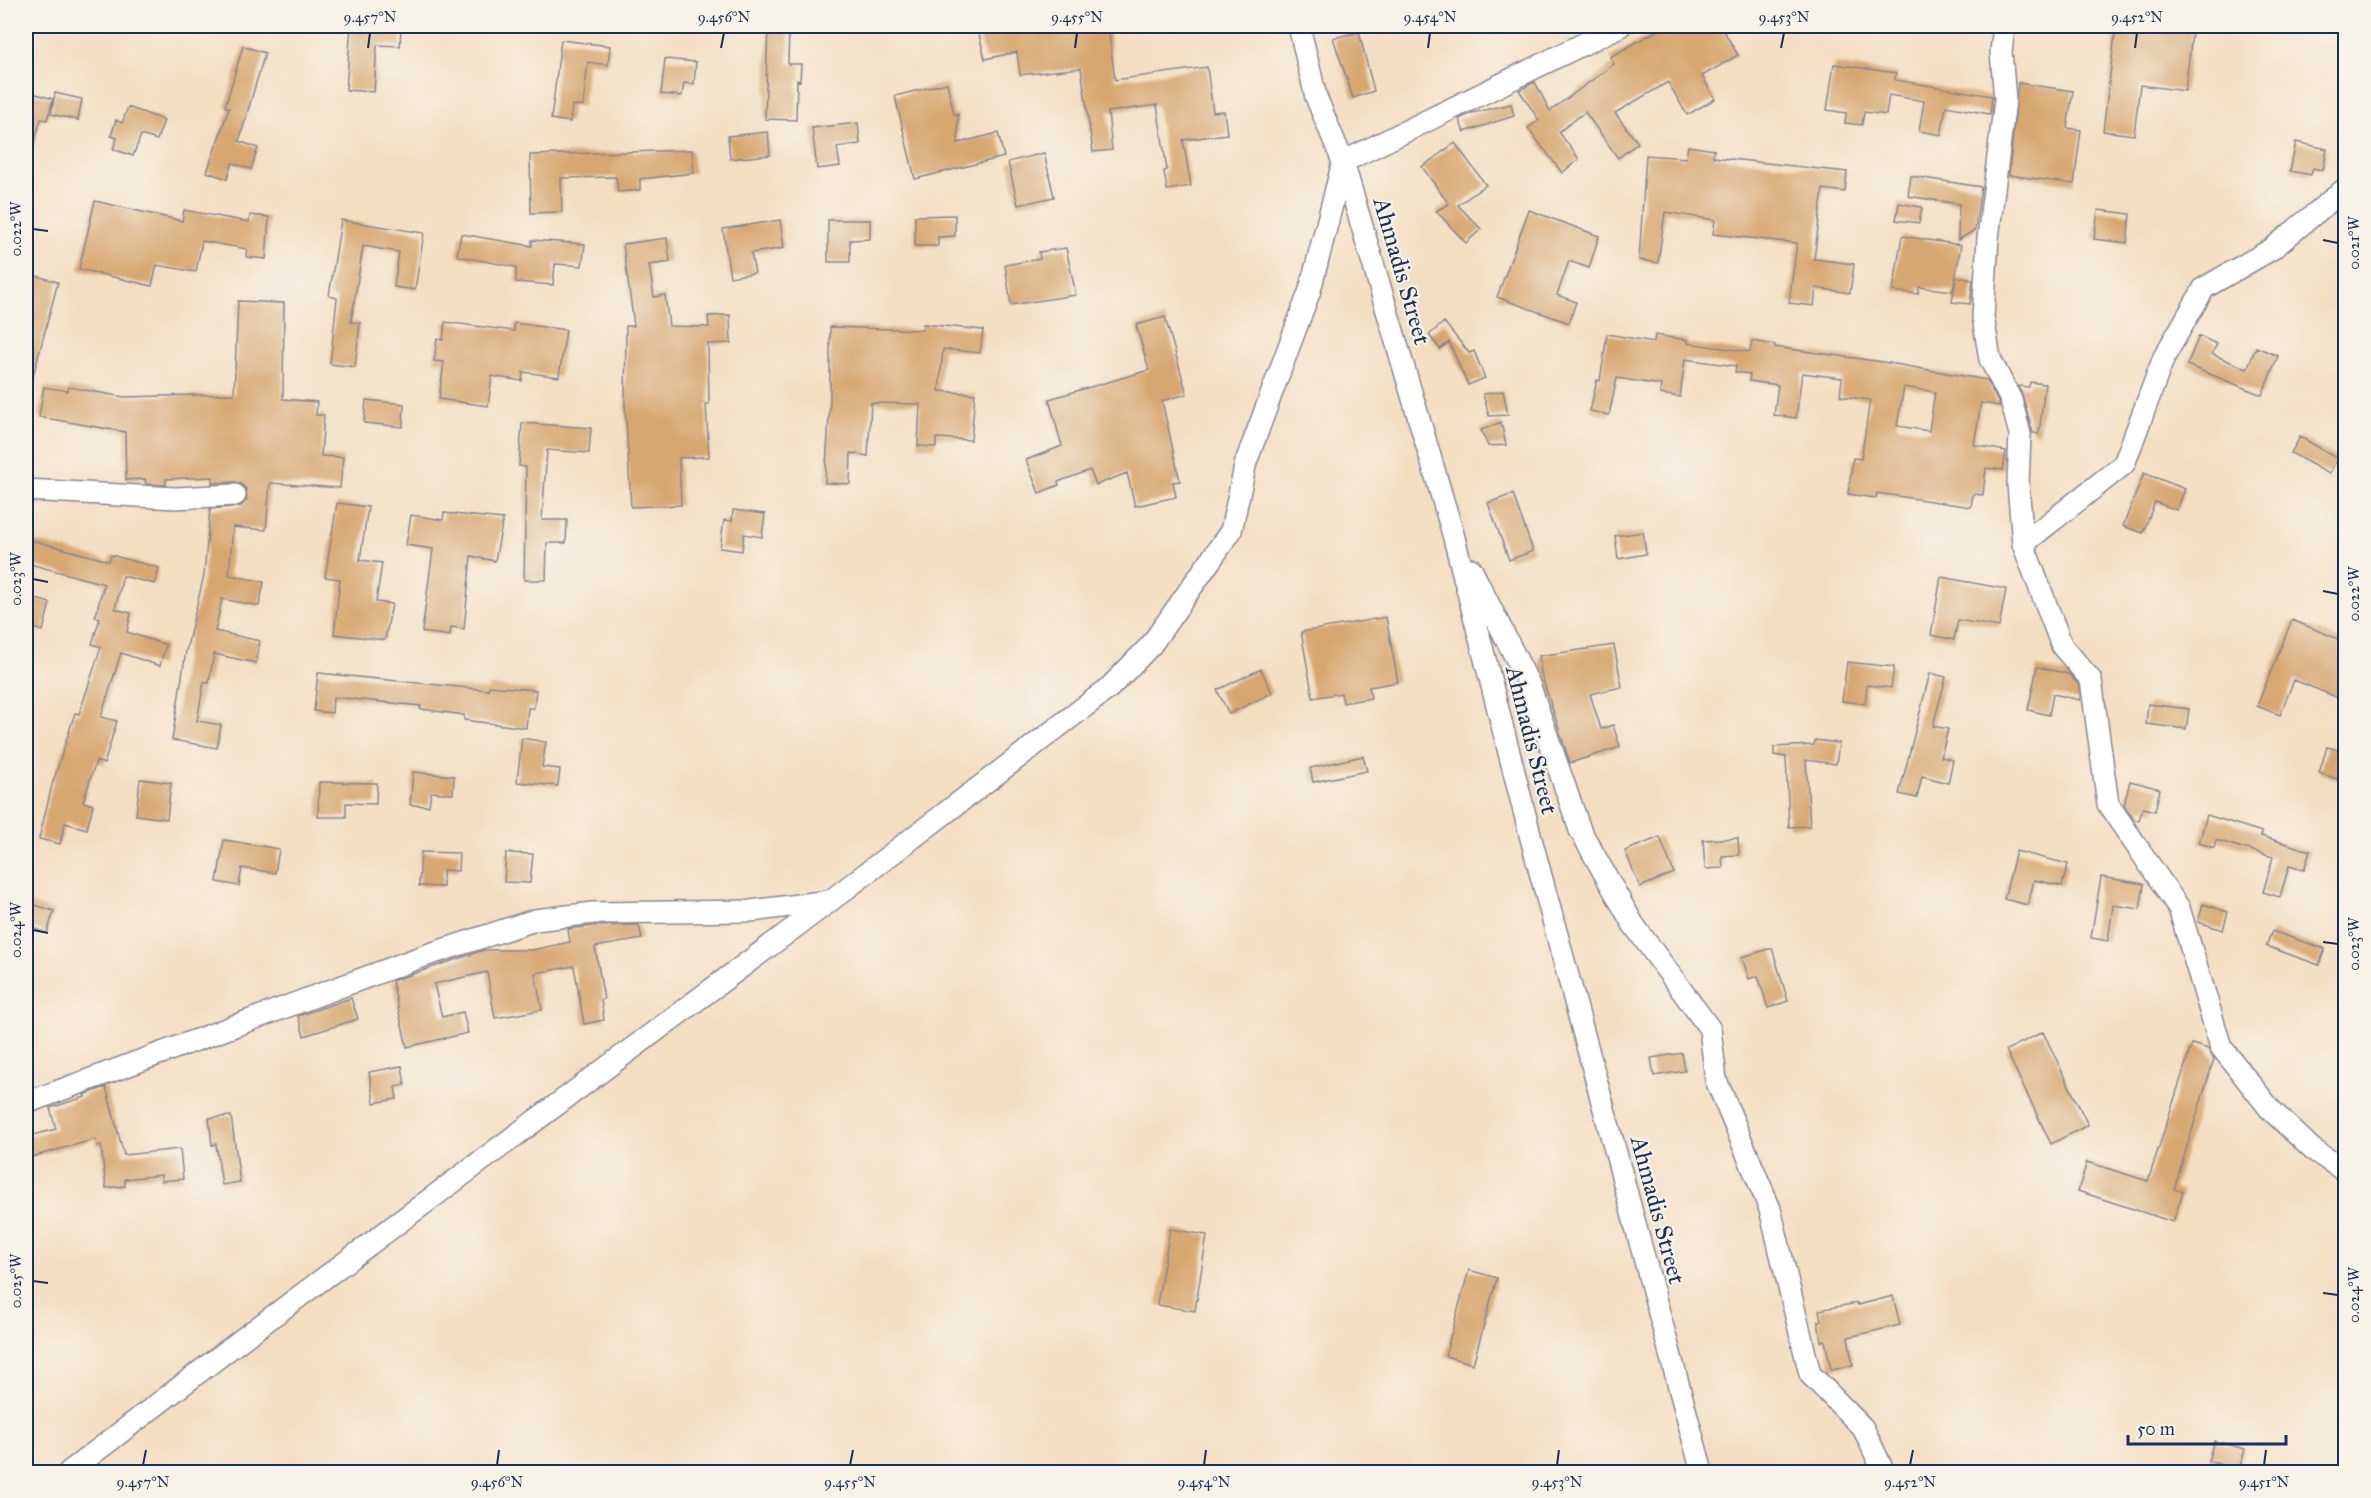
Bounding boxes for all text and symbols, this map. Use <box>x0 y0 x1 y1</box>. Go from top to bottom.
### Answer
text: 9.457°N <box>344 8 397 26</box>
text: 9.456°N <box>698 8 751 26</box>
text: 9.455°N <box>1051 8 1103 26</box>
text: 9.454°N <box>1404 8 1457 26</box>
text: 9.453°N <box>1759 8 1810 26</box>
text: 9.452°N <box>2111 8 2163 26</box>
street label: Ahmadis Street <box>1366 193 1438 349</box>
text: 0.022°W <box>7 201 25 257</box>
text: 0.021°W <box>2345 215 2363 270</box>
text: 0.023°W <box>7 551 25 606</box>
text: 0.022°W <box>2345 566 2363 622</box>
street label: Ahmadis Street <box>1499 662 1565 818</box>
text: 0.024°W <box>7 901 25 958</box>
text: 0.023°W <box>2345 916 2363 971</box>
street label: Ahmadis Street <box>1624 1132 1692 1288</box>
text: 0.025°W <box>7 1253 25 1308</box>
text: 0.024°W <box>2345 1266 2363 1323</box>
scale bar <box>2128 1408 2286 1446</box>
text: 50 m <box>2137 1418 2175 1440</box>
text: 9.457°N <box>117 1473 170 1491</box>
text: 9.456°N <box>471 1473 524 1491</box>
text: 9.455°N <box>824 1473 876 1491</box>
text: 9.454°N <box>1178 1473 1231 1491</box>
text: 9.453°N <box>1532 1473 1583 1491</box>
text: 9.452°N <box>1884 1473 1936 1491</box>
text: 9.451°N <box>2239 1473 2290 1491</box>

